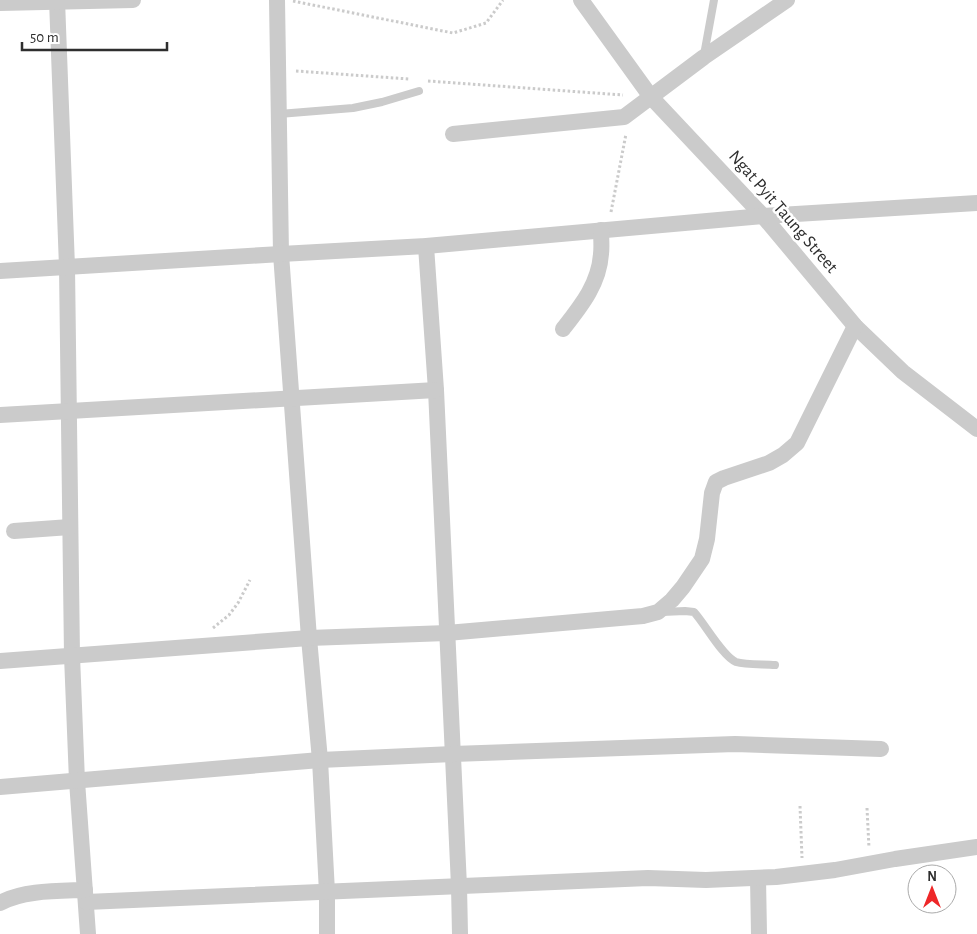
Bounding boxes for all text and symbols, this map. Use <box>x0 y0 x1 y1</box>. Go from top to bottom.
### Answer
scale bar <box>22 20 168 52</box>
text: 50 m <box>30 30 59 45</box>
street label: Ngat Pyit Taung Street <box>725 147 841 277</box>
north arrow <box>907 864 957 914</box>
text: N <box>927 870 937 884</box>

